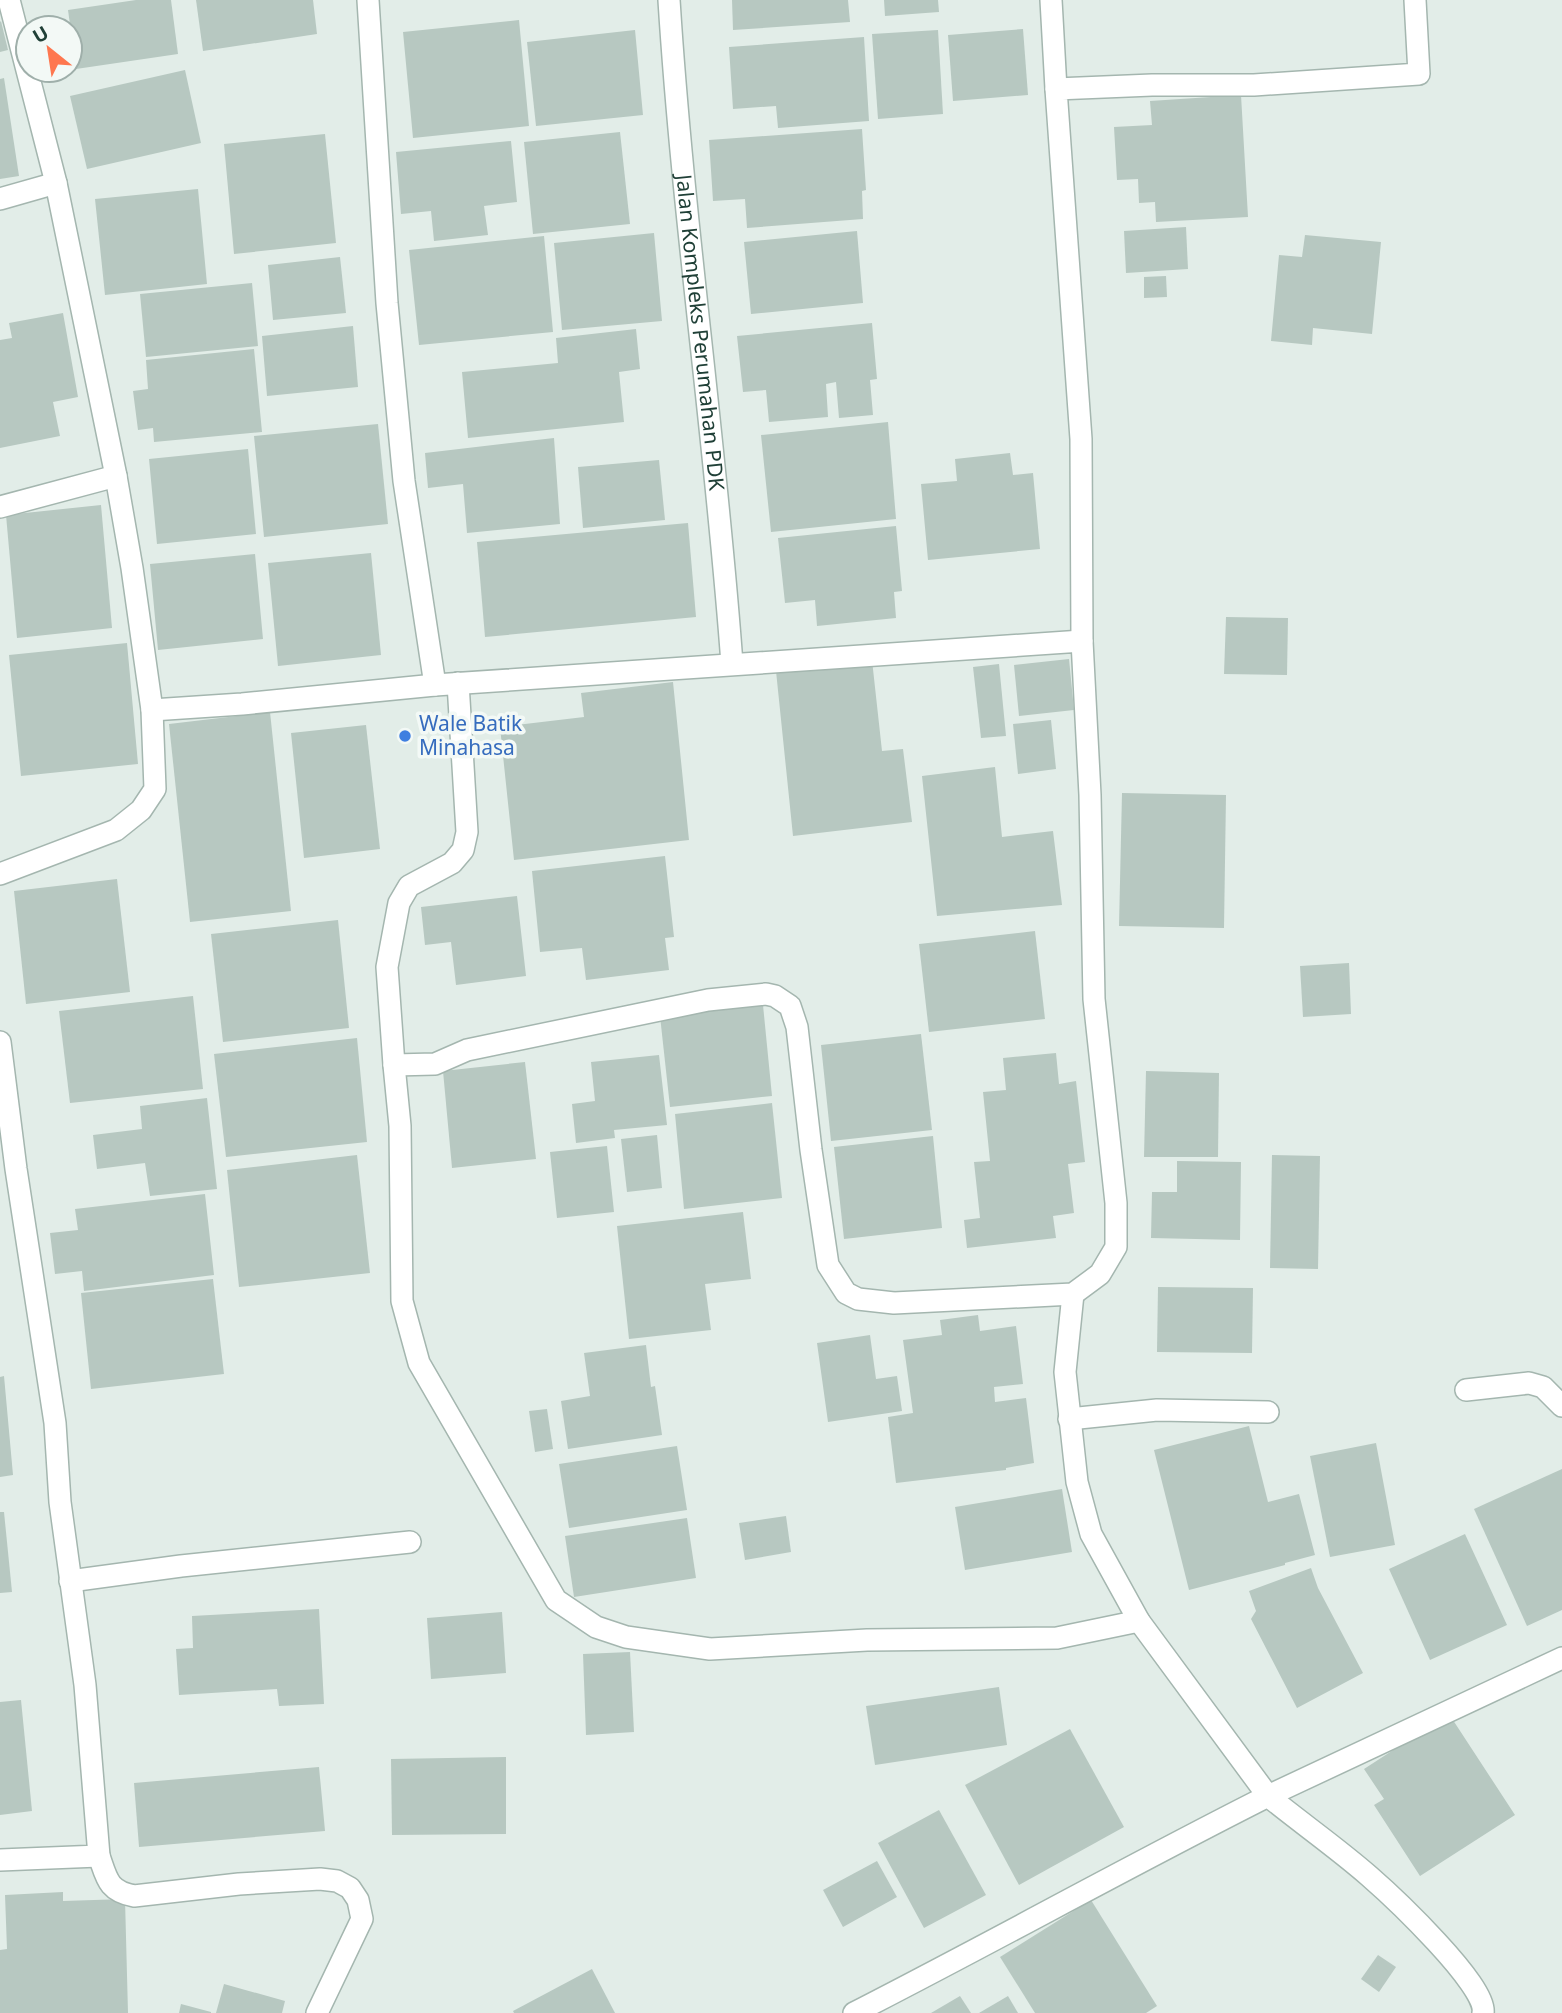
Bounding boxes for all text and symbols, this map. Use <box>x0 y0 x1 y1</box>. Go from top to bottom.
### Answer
north arrow <box>14 14 84 84</box>
text: U <box>28 19 53 49</box>
street label: Jalan Kompleks Perumahan PDK <box>670 171 732 492</box>
place label: Wale Batik Minahasa <box>419 709 523 761</box>
marker: Wale Batik Minahasa <box>397 728 413 744</box>

